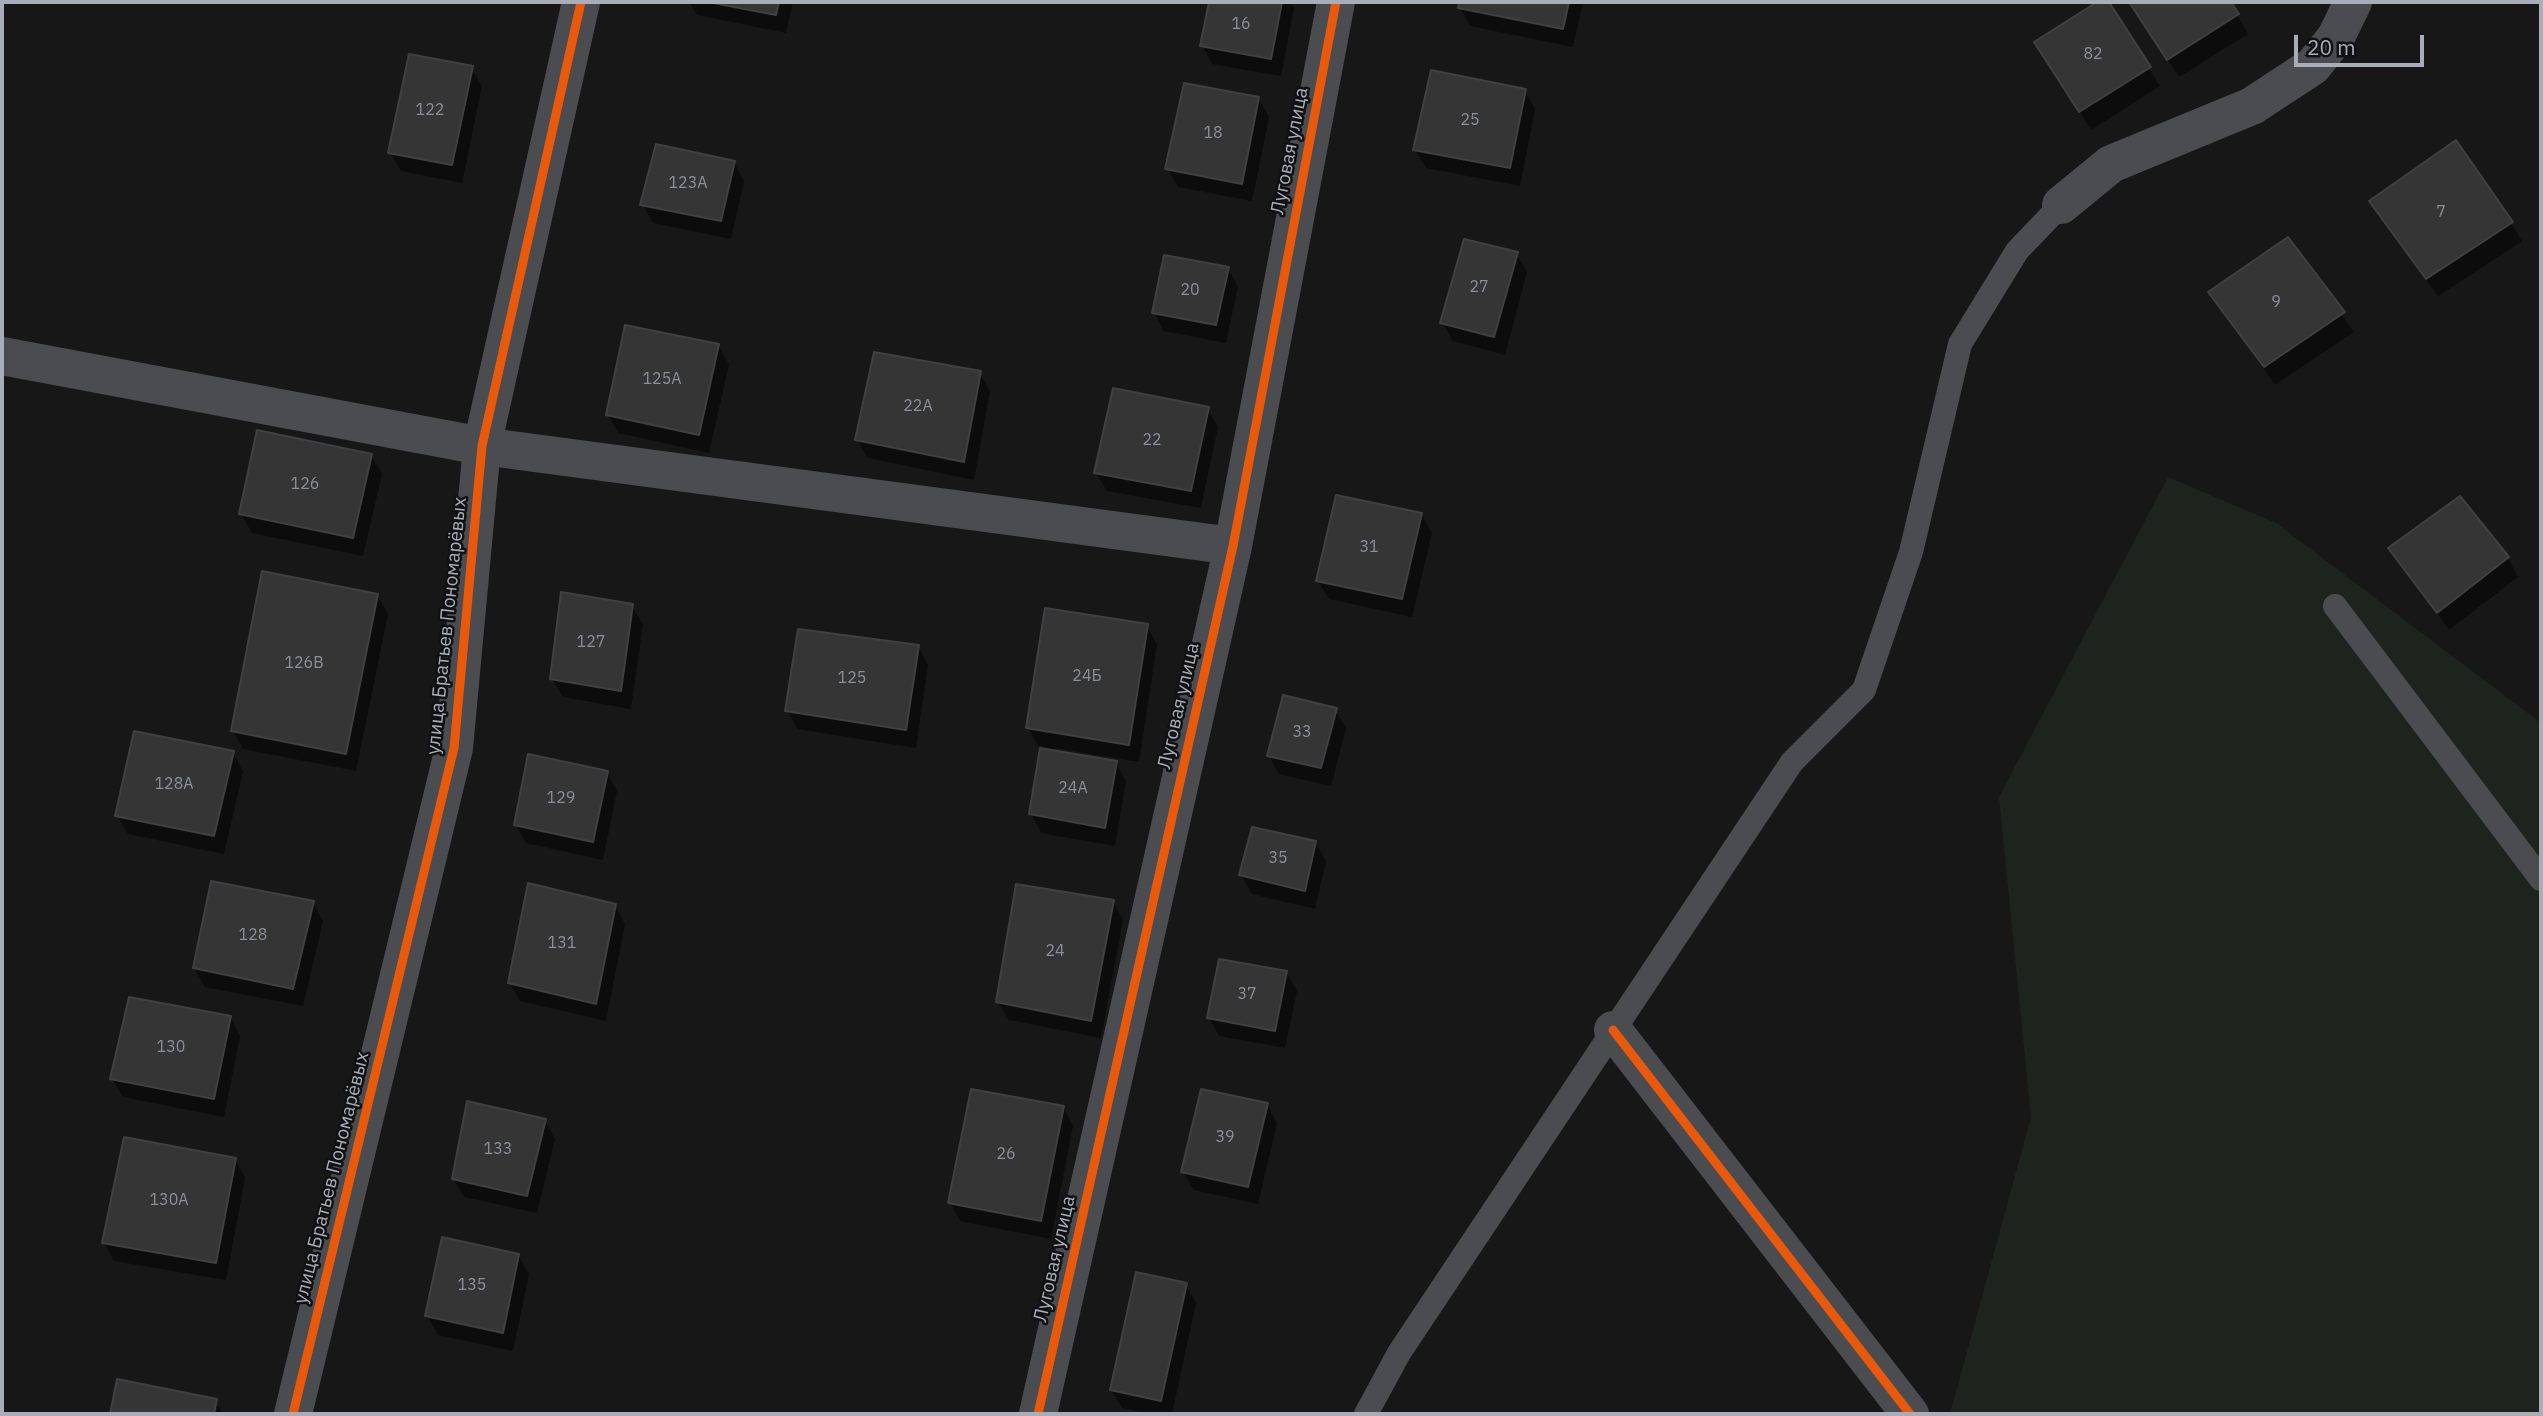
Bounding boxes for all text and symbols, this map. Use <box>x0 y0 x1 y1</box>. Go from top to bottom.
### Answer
house number: 16 <box>1231 14 1251 34</box>
scale bar <box>2298 21 2428 65</box>
text: 20 m <box>2307 33 2356 61</box>
house number: 82 <box>2083 44 2103 64</box>
street label: Луговая улица <box>1267 86 1313 216</box>
house number: 122 <box>416 100 444 120</box>
house number: 25 <box>1460 110 1480 130</box>
house number: 18 <box>1203 123 1223 143</box>
house number: 123А <box>668 173 708 193</box>
house number: 7 <box>2436 202 2446 222</box>
house number: 27 <box>1469 277 1489 297</box>
house number: 20 <box>1180 280 1200 300</box>
house number: 9 <box>2271 292 2281 312</box>
house number: 125А <box>642 369 682 389</box>
house number: 22А <box>903 396 933 416</box>
house number: 22 <box>1142 430 1162 450</box>
house number: 126 <box>291 474 319 494</box>
street label: улица Братьев Пономарёвых <box>422 496 472 756</box>
house number: 31 <box>1359 537 1379 557</box>
house number: 127 <box>577 632 605 652</box>
street label: Луговая улица <box>1153 641 1205 771</box>
house number: 126В <box>284 653 324 673</box>
house number: 24Б <box>1072 666 1102 686</box>
house number: 125 <box>838 668 866 688</box>
house number: 33 <box>1292 722 1312 742</box>
house number: 128А <box>154 774 194 794</box>
house number: 24А <box>1058 778 1088 798</box>
house number: 129 <box>547 788 575 808</box>
house number: 35 <box>1268 848 1288 868</box>
house number: 128 <box>239 925 267 945</box>
house number: 131 <box>548 933 576 953</box>
house number: 24 <box>1045 941 1065 961</box>
house number: 37 <box>1237 984 1257 1004</box>
house number: 130 <box>157 1037 185 1057</box>
street label: улица Братьев Пономарёвых <box>290 1050 374 1306</box>
house number: 39 <box>1215 1127 1235 1147</box>
house number: 133 <box>484 1139 512 1159</box>
house number: 26 <box>996 1144 1016 1164</box>
house number: 130А <box>149 1190 189 1210</box>
street label: Луговая улица <box>1029 1194 1081 1324</box>
house number: 135 <box>458 1275 486 1295</box>

